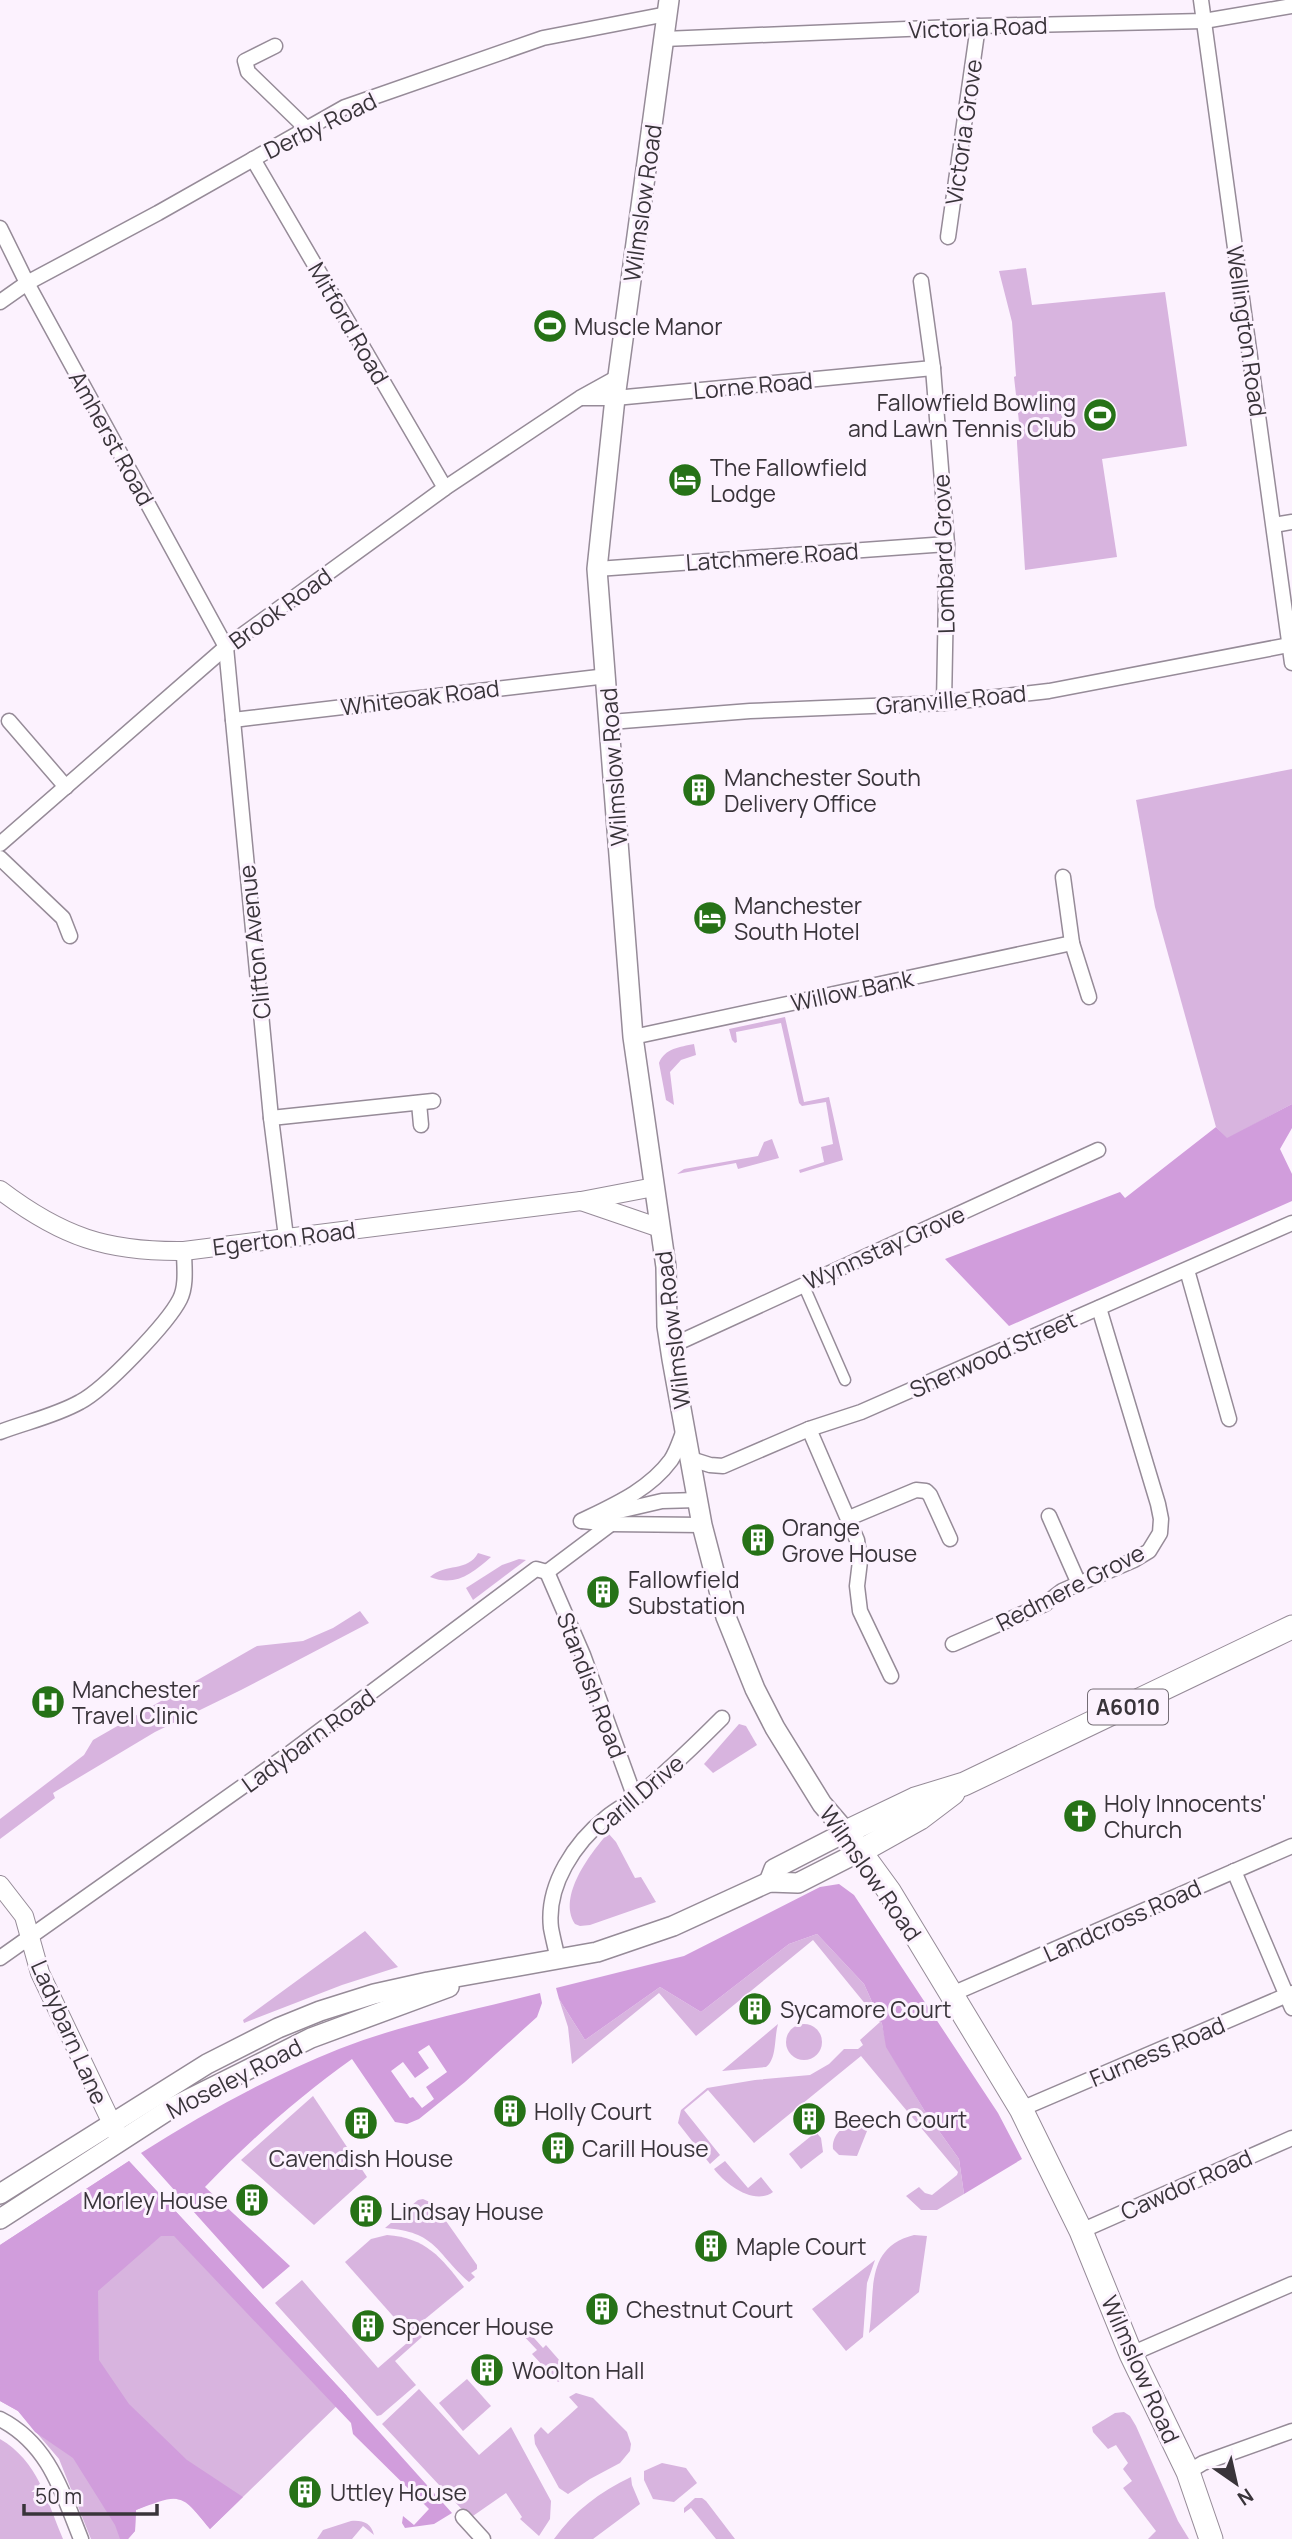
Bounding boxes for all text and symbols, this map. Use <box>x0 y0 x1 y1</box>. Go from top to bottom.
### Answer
street label: Victoria Road <box>908 9 1048 45</box>
street label: Victoria Grove <box>937 57 989 207</box>
street label: Derby Road <box>258 84 382 166</box>
street label: Wilmslow Road <box>615 122 669 284</box>
street label: Wellington Road <box>1219 244 1275 418</box>
street label: Mitford Road <box>301 256 397 390</box>
sports icon: Muscle Manor <box>531 307 569 345</box>
place label: Muscle Manor <box>574 310 722 342</box>
street label: Lorne Road <box>692 364 814 406</box>
street label: Amherst Road <box>62 365 162 511</box>
place label: Fallowfield Bowling and Lawn Tennis Club <box>848 386 1076 444</box>
sports icon: Fallowfield Bowling and Lawn Tennis Club <box>1081 396 1119 434</box>
place label: The Fallowfield Lodge <box>710 451 867 509</box>
hotel icon: The Fallowfield Lodge <box>666 461 704 499</box>
street label: Lombard Grove <box>924 474 962 634</box>
street label: Latchmere Road <box>685 534 859 578</box>
street label: Brook Road <box>222 560 338 656</box>
street label: Whiteoak Road <box>339 671 501 723</box>
street label: Granville Road <box>874 676 1028 722</box>
street label: Wilmslow Road <box>592 687 634 847</box>
place label: Manchester South Delivery Office <box>724 761 921 819</box>
building icon: Manchester South Delivery Office <box>680 771 718 809</box>
street label: Clifton Avenue <box>230 863 278 1021</box>
place label: Manchester South Hotel <box>734 889 862 947</box>
hotel icon: Manchester South Hotel <box>691 899 729 937</box>
street label: Willow Bank <box>788 961 917 1019</box>
street label: Wynnstay Grove <box>798 1197 970 1297</box>
street label: Egerton Road <box>211 1213 357 1263</box>
street label: Wilmslow Road <box>646 1249 698 1411</box>
street label: Sherwood Street <box>904 1303 1082 1405</box>
place label: Orange Grove House <box>782 1511 917 1569</box>
building icon: Orange Grove House <box>739 1521 777 1559</box>
street label: Redmere Grove <box>990 1536 1150 1638</box>
place label: Fallowfield Substation <box>628 1563 745 1621</box>
building icon: Fallowfield Substation <box>584 1573 622 1611</box>
street label: Standish Road <box>550 1608 634 1762</box>
place label: Manchester Travel Clinic <box>72 1673 200 1731</box>
street label: Ladybarn Road <box>235 1681 381 1799</box>
hospital icon: Manchester Travel Clinic <box>29 1683 67 1721</box>
road number: A6010 <box>1088 1690 1168 1724</box>
street label: Carill Drive <box>584 1747 690 1843</box>
place label: Holy Innocents' Church <box>1104 1787 1267 1845</box>
church icon: Holy Innocents' Church <box>1061 1797 1099 1835</box>
street label: Wilmslow Road <box>812 1799 930 1947</box>
street label: Landcross Road <box>1038 1871 1206 1969</box>
street label: Ladybarn Lane <box>24 1955 116 2109</box>
building icon: Sycamore Court <box>736 1990 774 2028</box>
place label: Sycamore Court <box>780 1993 951 2025</box>
street label: Furness Road <box>1085 2008 1229 2094</box>
street label: Moseley Road <box>161 2030 307 2126</box>
building icon: Holly Court <box>491 2092 529 2130</box>
place label: Holly Court <box>534 2095 652 2127</box>
building icon: Beech Court <box>790 2100 828 2138</box>
place label: Beech Court <box>834 2103 967 2135</box>
building icon: Cavendish House <box>342 2104 380 2142</box>
building icon: Carill House <box>539 2129 577 2167</box>
place label: Carill House <box>582 2132 709 2164</box>
street label: Cawdor Road <box>1115 2141 1257 2227</box>
place label: Cavendish House <box>269 2142 453 2174</box>
building icon: Morley House <box>233 2181 271 2219</box>
place label: Morley House <box>83 2184 228 2216</box>
building icon: Lindsay House <box>347 2192 385 2230</box>
place label: Lindsay House <box>390 2195 544 2227</box>
building icon: Maple Court <box>692 2227 730 2265</box>
place label: Maple Court <box>736 2230 866 2262</box>
building icon: Chestnut Court <box>583 2290 621 2328</box>
street label: Wilmslow Road <box>1094 2290 1188 2448</box>
place label: Chestnut Court <box>626 2293 793 2325</box>
building icon: Spencer House <box>349 2307 387 2345</box>
place label: Spencer House <box>392 2310 554 2342</box>
building icon: Woolton Hall <box>468 2351 506 2389</box>
place label: Woolton Hall <box>512 2354 645 2386</box>
north arrow <box>1201 2448 1271 2518</box>
scale bar <box>24 2472 158 2516</box>
building icon: Uttley House <box>286 2473 324 2511</box>
place label: Uttley House <box>330 2476 467 2508</box>
text: 50 m <box>35 2482 82 2510</box>
text: N <box>1233 2482 1258 2512</box>

